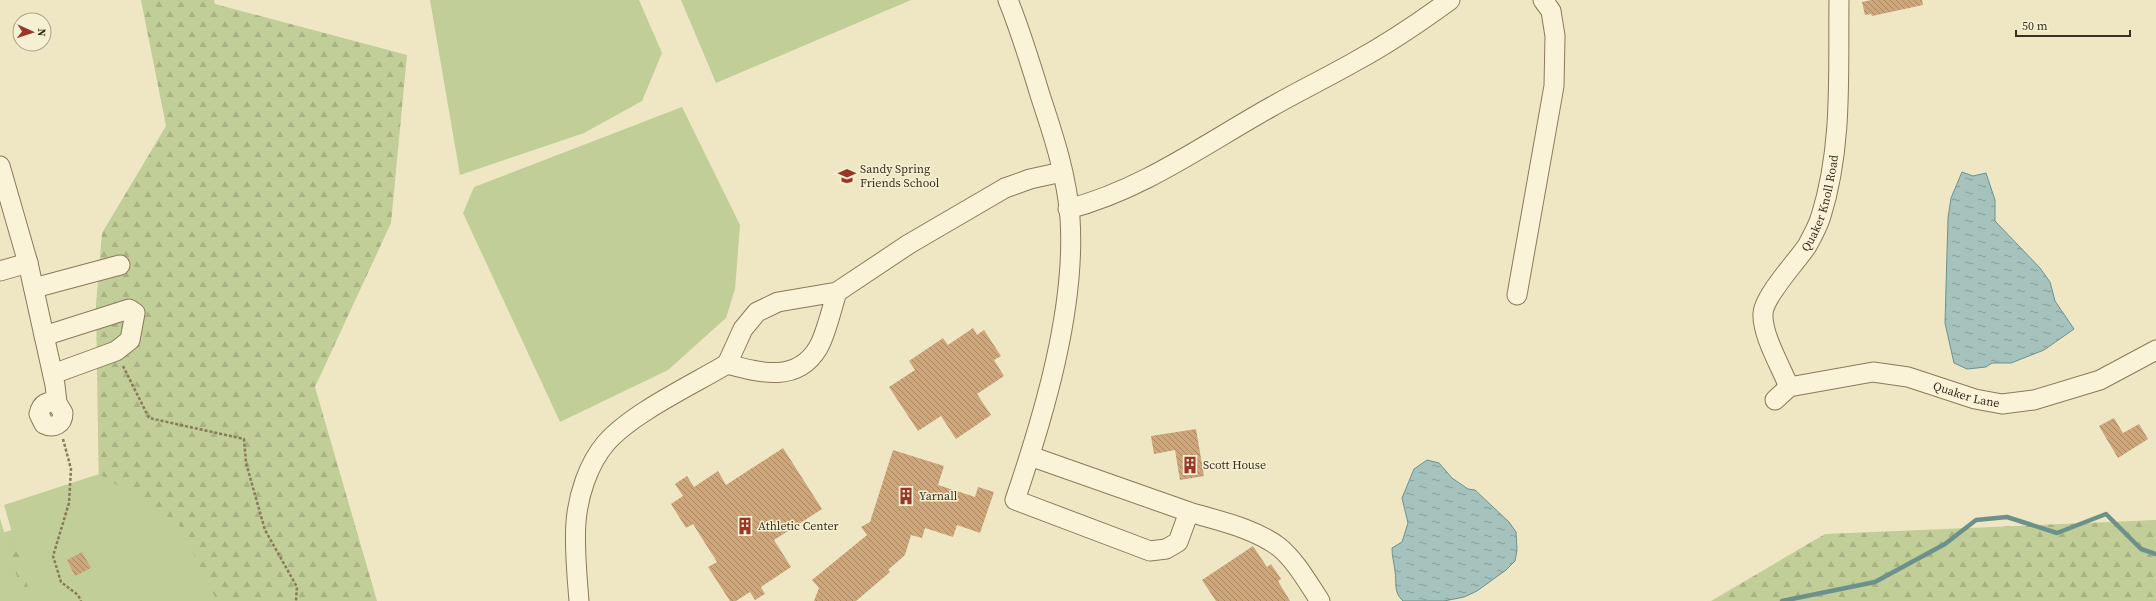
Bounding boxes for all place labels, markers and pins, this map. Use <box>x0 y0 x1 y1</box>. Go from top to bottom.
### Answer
place label: Sandy Spring Friends School <box>860 161 940 191</box>
school or university icon: Sandy Spring Friends School <box>837 166 857 186</box>
building icon: Scott House <box>1180 455 1200 475</box>
place label: Scott House <box>1203 457 1266 473</box>
building icon: Yarnall <box>896 486 916 506</box>
place label: Yarnall <box>919 488 958 504</box>
building icon: Athletic Center <box>735 516 755 536</box>
place label: Athletic Center <box>758 518 839 534</box>

